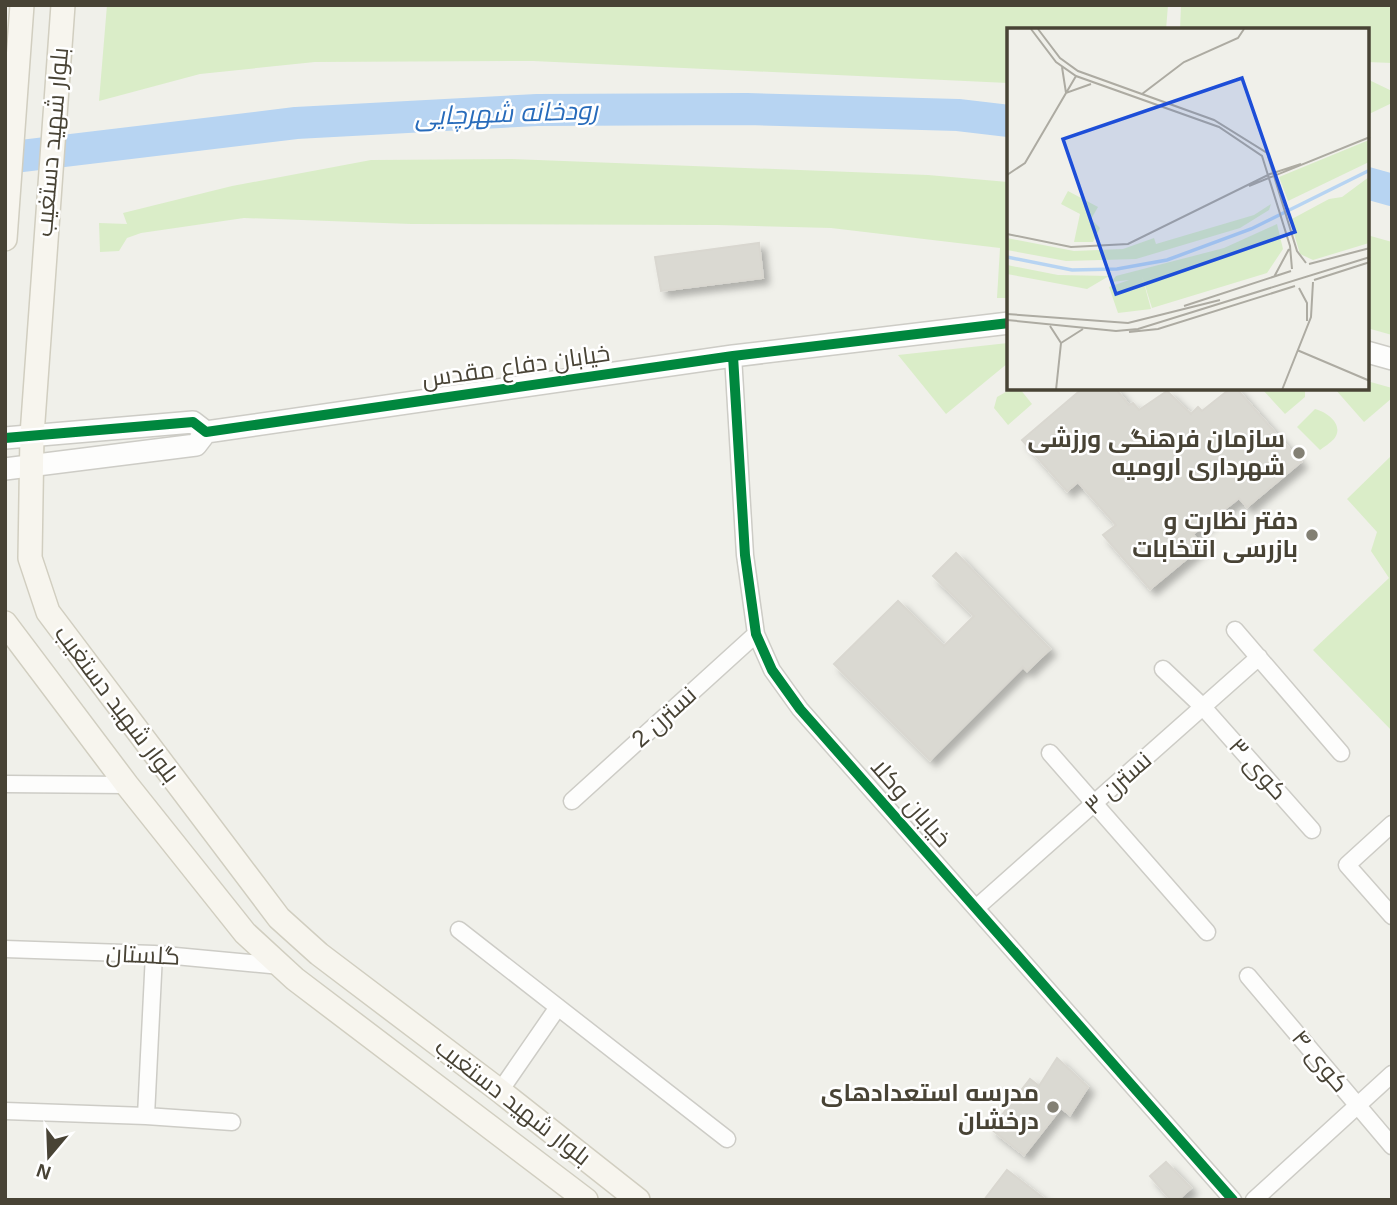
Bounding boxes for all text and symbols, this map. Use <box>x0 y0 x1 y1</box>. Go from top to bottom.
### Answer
inset map <box>1007 28 1369 390</box>
street label: بلوار شهید دستغیب <box>30 46 74 238</box>
water label: رودخانه شهرچایی <box>414 95 600 133</box>
street label: خیابان دفاع مقدس <box>420 339 612 395</box>
place label: سازمان فرهنگی ورزشی شهرداری ارومیه <box>1028 425 1285 481</box>
marker: سازمان فرهنگی ورزشی شهرداری ارومیه <box>1291 445 1307 461</box>
place label: دفتر نظارت و بازرسی انتخابات <box>1132 507 1298 563</box>
marker: دفتر نظارت و بازرسی انتخابات <box>1304 527 1320 543</box>
street label: بلوار شهید دستغیب <box>49 620 185 788</box>
street label: نسترن 2 <box>626 681 702 753</box>
street label: کوی ۳ <box>1223 732 1293 806</box>
street label: نسترن ۳ <box>1079 746 1157 820</box>
street label: خیابان وکلا <box>865 753 957 853</box>
street label: گلستان <box>105 939 181 971</box>
street label: کوی ۴ <box>1286 1024 1354 1098</box>
street label: بلوار شهید دستغیب <box>430 1033 596 1171</box>
place label: مدرسه استعدادهای درخشان <box>821 1079 1039 1135</box>
marker: مدرسه استعدادهای درخشان <box>1045 1099 1061 1115</box>
north arrow <box>14 1121 84 1191</box>
text: N <box>34 1159 54 1184</box>

